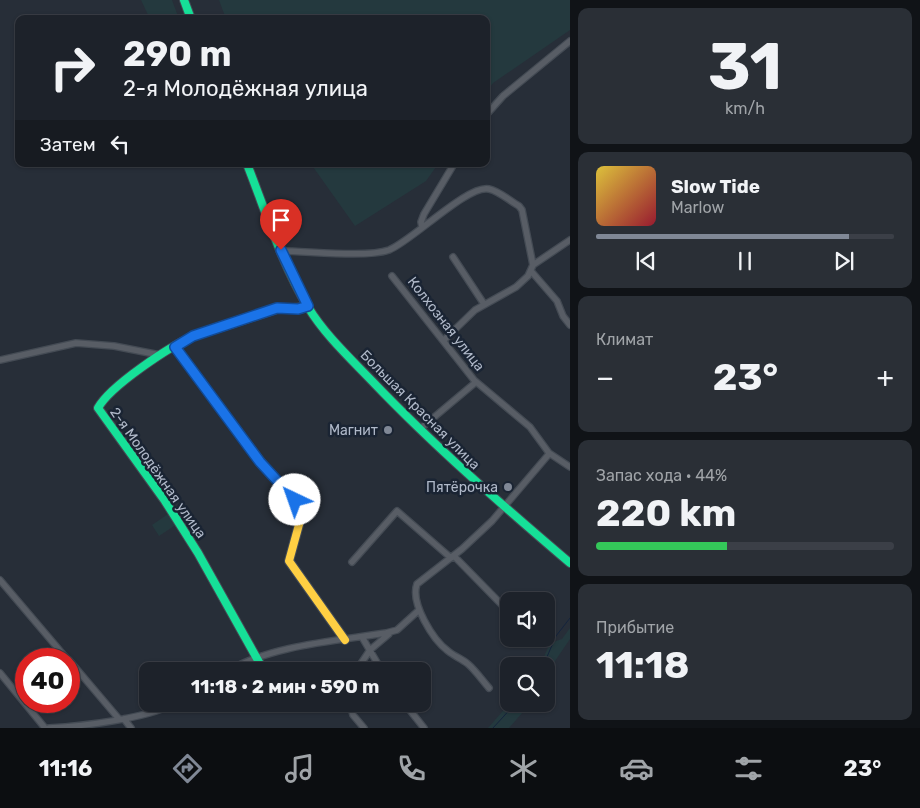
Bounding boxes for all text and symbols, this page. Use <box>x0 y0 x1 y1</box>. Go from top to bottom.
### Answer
text: 31 <box>708 28 782 105</box>
text: 290 m <box>123 33 232 75</box>
icon: right <box>40 35 105 100</box>
text: 2-я Молодёжная улица <box>123 75 368 102</box>
text: km/h <box>725 99 765 118</box>
icon: left <box>106 130 134 158</box>
text: Затем <box>40 133 96 156</box>
text: Slow Tide <box>671 175 760 198</box>
text: Marlow <box>671 198 724 217</box>
pin <box>260 199 302 250</box>
icon: arrive <box>267 206 295 234</box>
icon: previous <box>632 247 660 275</box>
icon: pause <box>731 247 759 275</box>
icon: next <box>830 247 858 275</box>
street label: Колхозная улица <box>404 273 488 375</box>
text: Климат <box>596 330 653 349</box>
street label: Большая Красная улица <box>357 347 483 473</box>
text: 23° <box>713 354 778 400</box>
text: − <box>596 361 614 394</box>
text: + <box>877 361 894 394</box>
street label: 2-я Молодёжная улица <box>106 404 210 542</box>
place label: Магнит <box>329 422 378 439</box>
marker: Магнит <box>382 424 394 436</box>
text: Запас хода · 44% <box>596 466 727 485</box>
position arrow <box>268 473 320 525</box>
place label: Пятёрочка <box>426 479 498 496</box>
marker: Пятёрочка <box>502 481 514 493</box>
text: 220 km <box>596 490 736 536</box>
map controls <box>500 592 555 712</box>
button: sound <box>500 592 555 647</box>
text: Прибытие <box>596 618 674 637</box>
text: 11:18 <box>596 642 689 688</box>
speed limit sign: 40 <box>15 648 80 713</box>
button: search <box>500 657 555 712</box>
text: 11:18 · 2 мин · 590 m <box>191 675 379 698</box>
icon: directions <box>170 751 205 786</box>
icon: music <box>282 751 317 786</box>
icon: phone <box>394 751 429 786</box>
icon: climate <box>506 751 541 786</box>
icon: car <box>619 751 654 786</box>
icon: filters <box>731 751 766 786</box>
text: 11:16 <box>39 755 92 782</box>
text: 23° <box>843 755 881 782</box>

